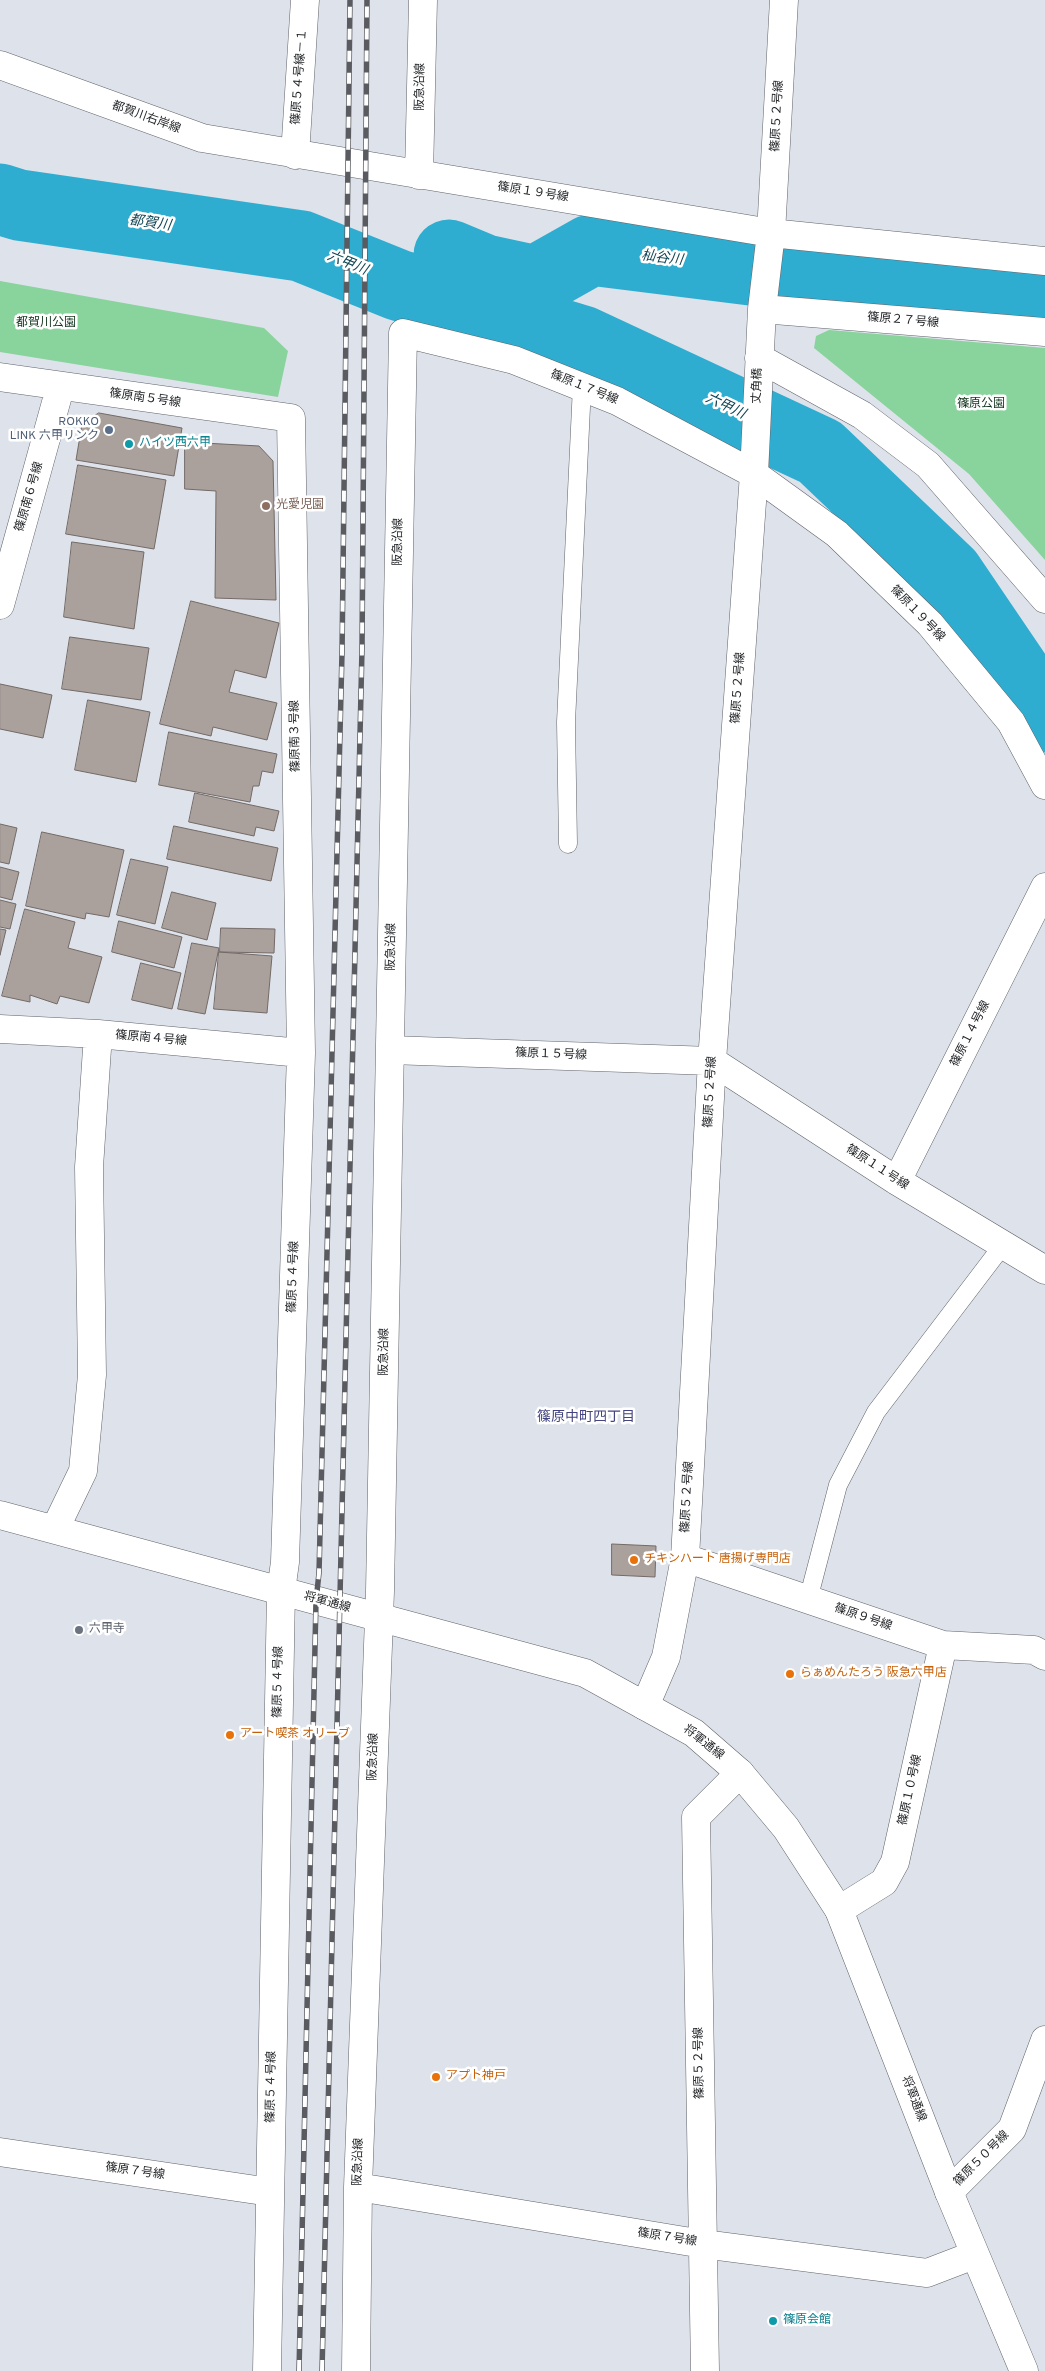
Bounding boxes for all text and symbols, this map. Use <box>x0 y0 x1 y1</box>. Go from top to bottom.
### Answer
street label: 篠原５４号線－１ <box>289 29 311 125</box>
street label: 阪急沿線 <box>413 63 429 111</box>
street label: 篠原５２号線 <box>769 80 787 152</box>
street label: 都賀川右岸線 <box>110 99 182 137</box>
street label: 篠原１９号線 <box>496 180 570 206</box>
water label: 都賀川 <box>128 213 172 235</box>
water label: 六甲川 <box>324 248 370 280</box>
water label: 杣谷川 <box>640 248 684 270</box>
street label: 篠原２７号線 <box>867 311 939 331</box>
park label: 都賀川公園 <box>16 317 76 331</box>
street label: 篠原１７号線 <box>548 368 620 408</box>
street label: 丈角橋 <box>750 368 766 404</box>
street label: 篠原南５号線 <box>108 387 182 411</box>
water label: 六甲川 <box>702 391 748 423</box>
park label: 篠原公園 <box>957 398 1005 412</box>
place label: ROKKO LINK 六甲リンク <box>10 416 99 444</box>
marker: ROKKO LINK 六甲リンク <box>103 424 115 436</box>
place label: ハイツ西六甲 <box>139 437 211 451</box>
marker: ハイツ西六甲 <box>123 438 135 450</box>
street label: 篠原南６号線 <box>13 460 47 534</box>
place label: 光愛児園 <box>276 499 324 513</box>
marker: 光愛児園 <box>260 500 272 512</box>
street label: 阪急沿線 <box>391 518 407 566</box>
street label: 篠原１９号線 <box>887 583 947 645</box>
street label: 篠原５２号線 <box>729 652 749 724</box>
street label: 篠原南３号線 <box>288 700 304 772</box>
street label: 阪急沿線 <box>384 923 400 971</box>
street label: 篠原１４号線 <box>948 999 994 1069</box>
street label: 篠原南４号線 <box>115 1029 187 1049</box>
street label: 篠原１５号線 <box>515 1047 587 1063</box>
street label: 篠原５２号線 <box>702 1056 720 1128</box>
street label: 篠原１１号線 <box>843 1142 911 1194</box>
street label: 篠原５４号線 <box>286 1241 302 1313</box>
street label: 阪急沿線 <box>377 1328 393 1376</box>
district label: 篠原中町四丁目 <box>537 1410 635 1426</box>
street label: 篠原５２号線 <box>679 1461 697 1533</box>
place label: チキンハート 唐揚げ専門店 <box>644 1553 791 1567</box>
marker: チキンハート 唐揚げ専門店 <box>628 1554 640 1566</box>
street label: 将軍通線 <box>302 1590 352 1616</box>
street label: 篠原９号線 <box>832 1601 894 1635</box>
place label: 六甲寺 <box>89 1623 125 1637</box>
marker: 六甲寺 <box>73 1624 85 1636</box>
street label: 篠原５４号線 <box>271 1646 287 1718</box>
place label: らぁめんたろう 阪急六甲店 <box>800 1667 947 1681</box>
marker: らぁめんたろう 阪急六甲店 <box>784 1668 796 1680</box>
street label: 将軍通線 <box>680 1723 726 1763</box>
place label: アート喫茶 オリーブ <box>240 1728 350 1742</box>
marker: アート喫茶 オリーブ <box>224 1729 236 1741</box>
street label: 阪急沿線 <box>366 1733 382 1781</box>
street label: 篠原１０号線 <box>896 1753 926 1827</box>
street label: 篠原５２号線 <box>692 2027 708 2099</box>
street label: 篠原５４号線 <box>264 2051 280 2123</box>
place label: アプト神戸 <box>446 2070 506 2084</box>
marker: アプト神戸 <box>430 2071 442 2083</box>
street label: 将軍通線 <box>898 2074 928 2124</box>
street label: 篠原５０号線 <box>951 2128 1013 2190</box>
street label: 阪急沿線 <box>351 2138 367 2186</box>
street label: 篠原７号線 <box>104 2161 166 2183</box>
street label: 篠原７号線 <box>636 2226 698 2250</box>
place label: 篠原会館 <box>783 2314 831 2328</box>
marker: 篠原会館 <box>767 2315 779 2327</box>

